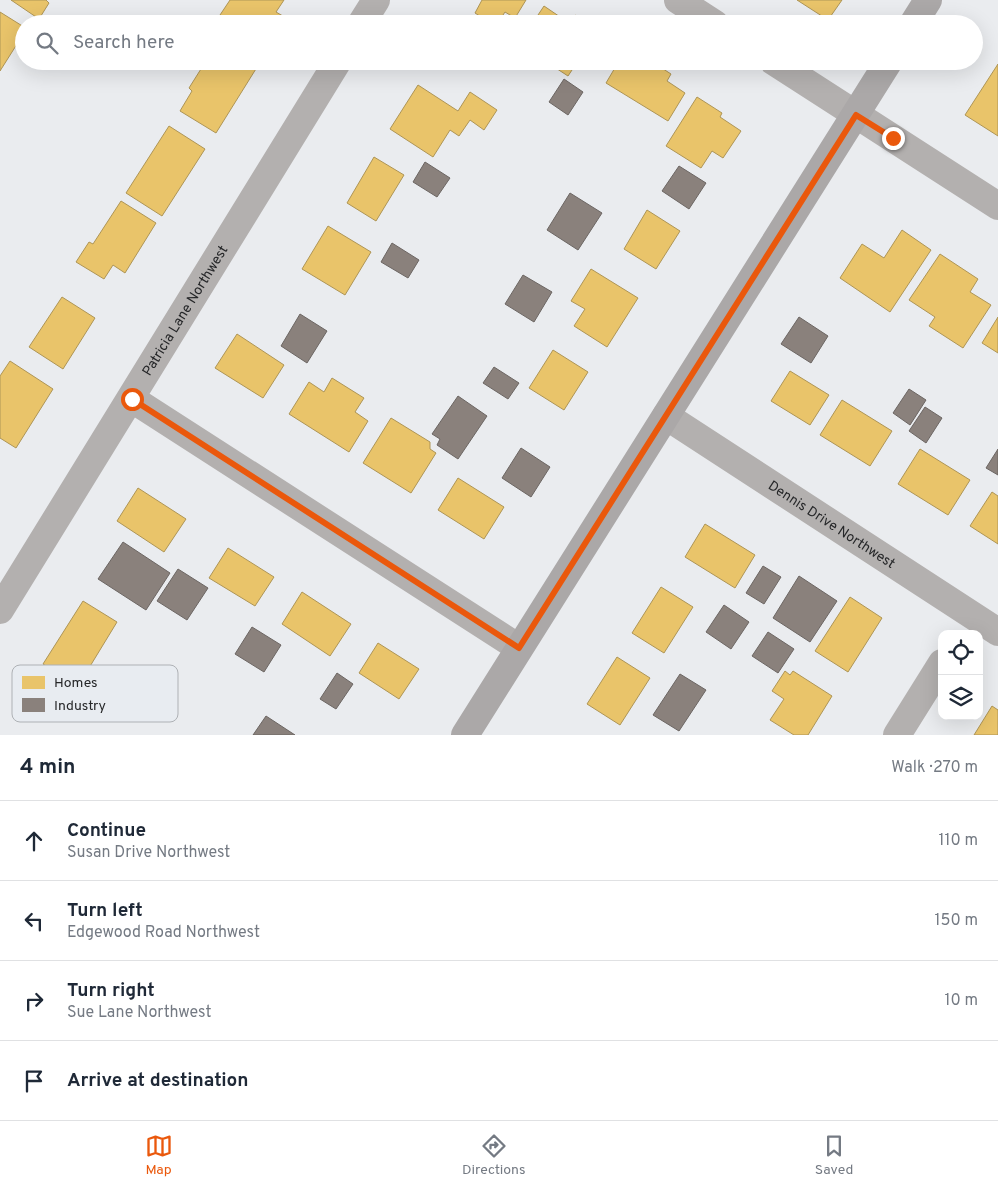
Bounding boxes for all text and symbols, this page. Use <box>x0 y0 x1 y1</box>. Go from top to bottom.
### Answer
search box <box>15 15 983 70</box>
icon: search <box>33 29 61 57</box>
text: Search here <box>73 31 175 55</box>
route end <box>882 127 905 150</box>
street label: Patricia Lane Northwest <box>139 243 232 379</box>
route start <box>121 388 144 411</box>
street label: Dennis Drive Northwest <box>764 478 898 573</box>
map controls <box>938 630 983 720</box>
button: locate <box>938 630 983 675</box>
legend <box>12 665 178 722</box>
text: Homes <box>54 675 98 692</box>
button: layers <box>938 675 983 720</box>
text: Industry <box>54 698 106 715</box>
text: 4 min <box>20 754 76 781</box>
text: Walk · 270 m <box>891 758 978 778</box>
text: Continue <box>67 819 146 843</box>
icon: ahead <box>20 827 48 855</box>
text: 110 m <box>938 831 978 851</box>
text: Susan Drive Northwest <box>67 843 230 863</box>
text: Turn left <box>67 899 143 923</box>
icon: left <box>20 907 48 935</box>
text: 150 m <box>935 911 978 931</box>
text: Edgewood Road Northwest <box>67 923 260 943</box>
text: Turn right <box>67 979 155 1003</box>
icon: right <box>20 987 48 1015</box>
text: 10 m <box>944 991 978 1011</box>
text: Sue Lane Northwest <box>67 1003 211 1023</box>
icon: arrive <box>20 1067 48 1095</box>
text: Arrive at destination <box>67 1069 248 1093</box>
tab: Map <box>145 1132 173 1179</box>
tab: Directions <box>462 1132 526 1179</box>
tab: Saved <box>815 1132 853 1179</box>

